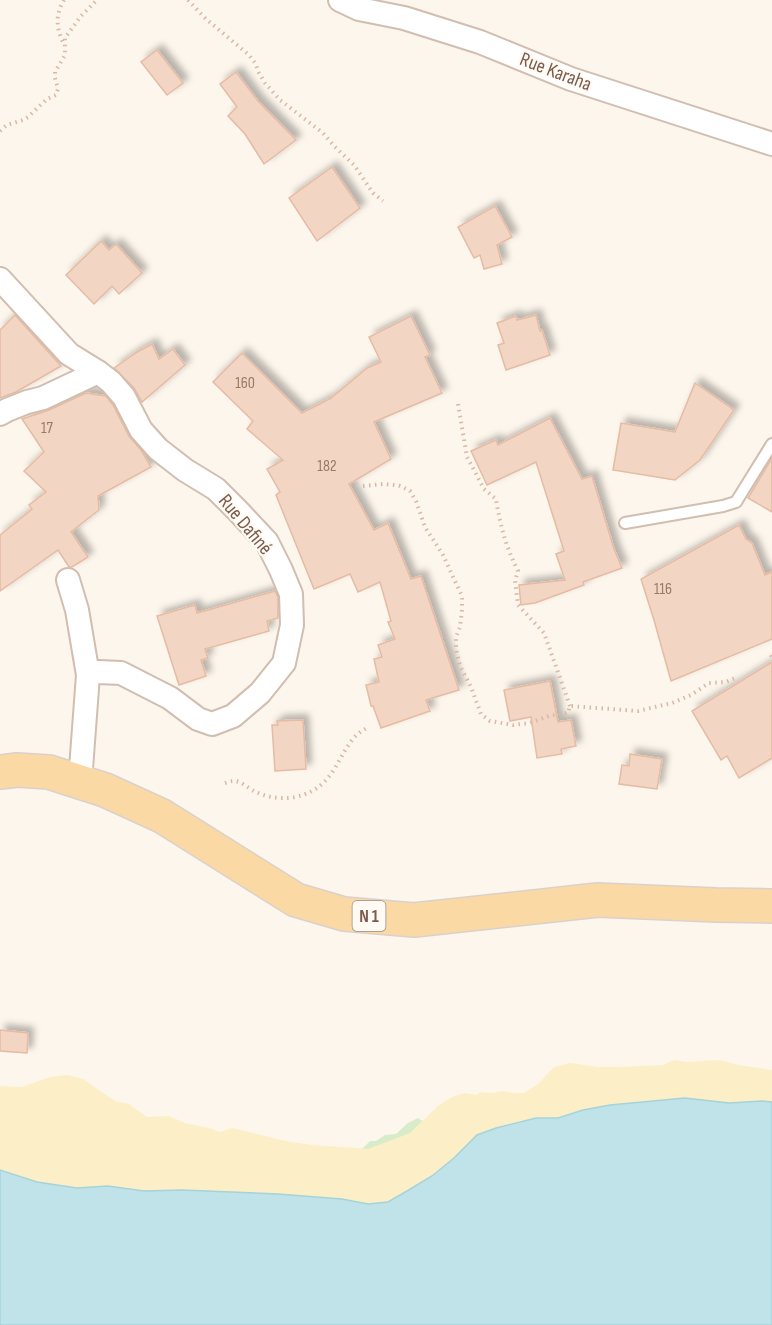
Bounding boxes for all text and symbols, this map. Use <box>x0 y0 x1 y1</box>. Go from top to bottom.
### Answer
street label: Rue Karaha <box>516 47 595 97</box>
house number: 160 <box>235 374 255 393</box>
house number: 17 <box>41 419 54 438</box>
house number: 182 <box>317 457 337 476</box>
street label: Rue Dafiné <box>213 490 277 560</box>
house number: 116 <box>654 580 672 599</box>
road number: N 1 <box>352 901 386 931</box>

